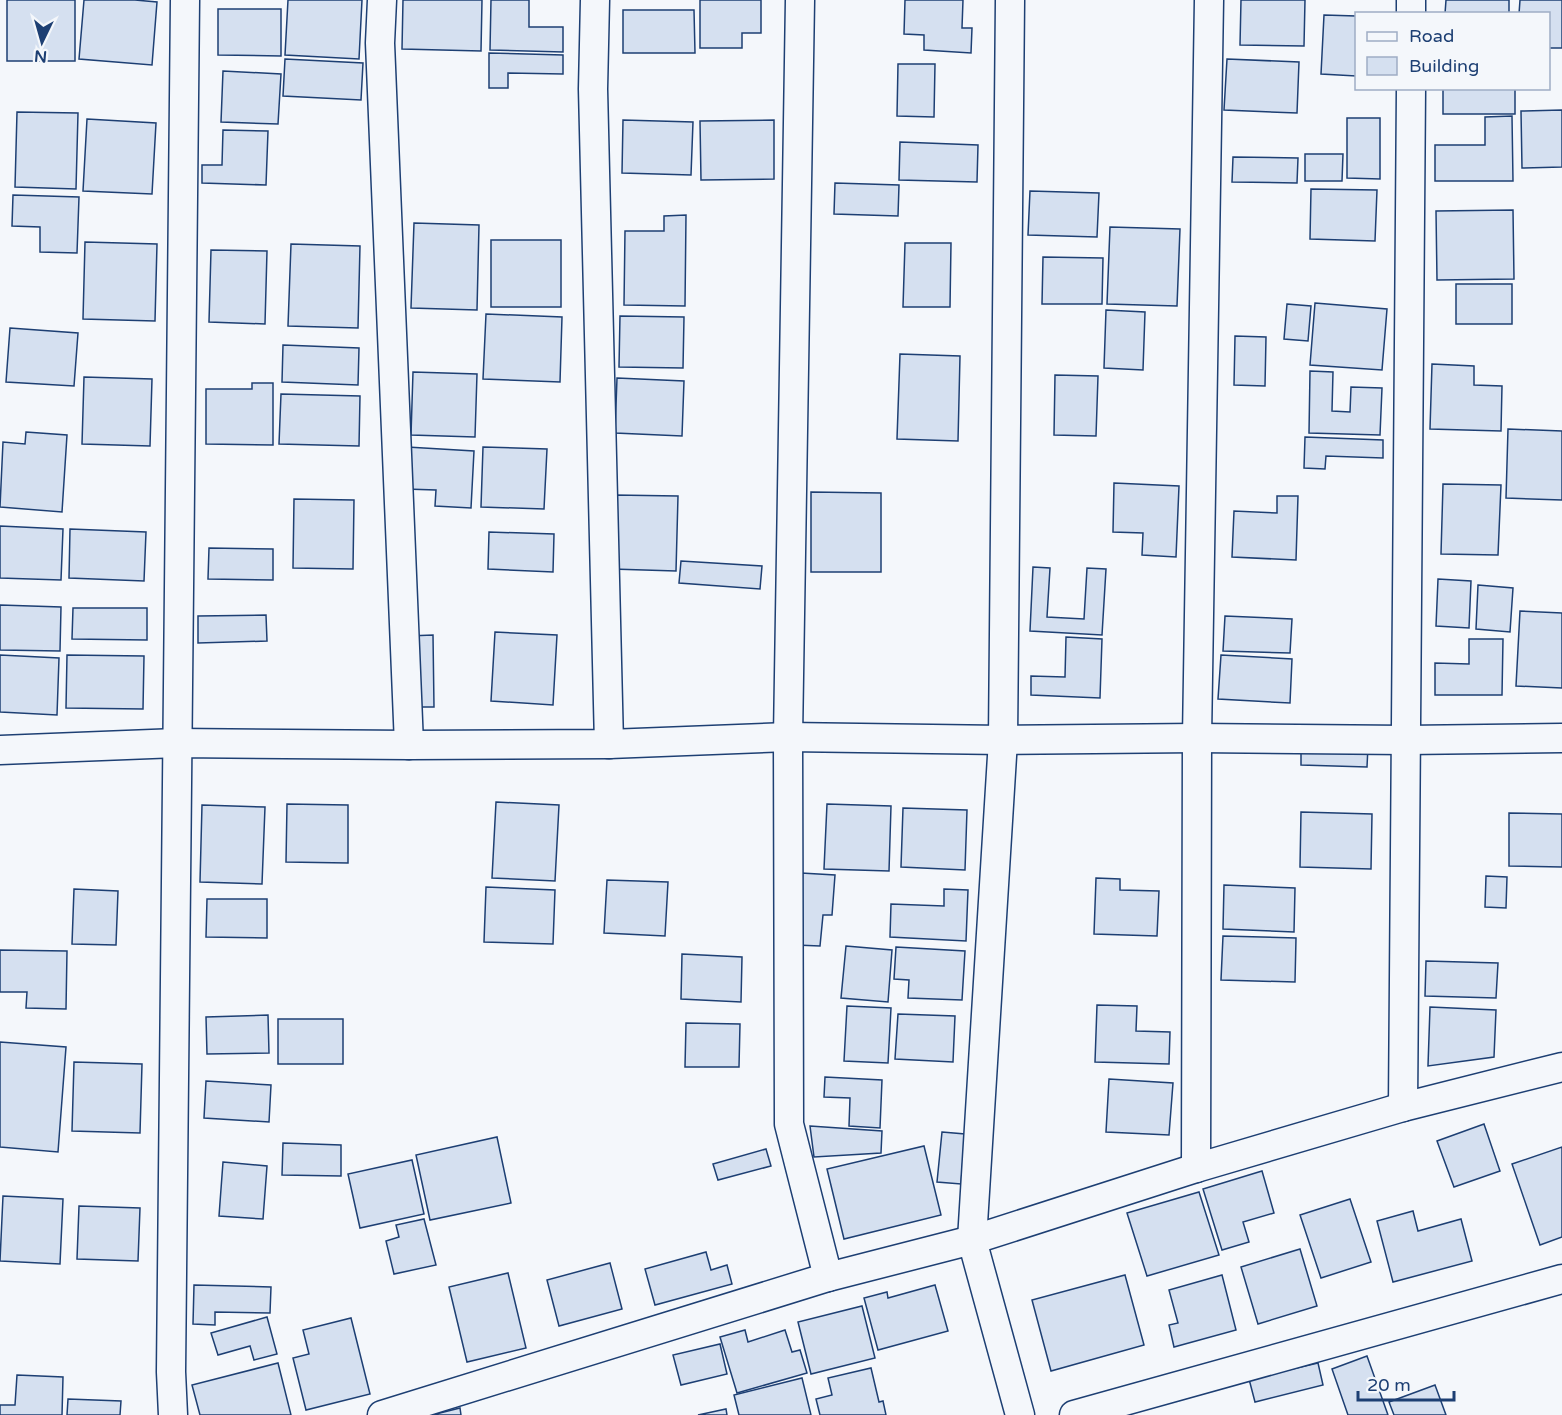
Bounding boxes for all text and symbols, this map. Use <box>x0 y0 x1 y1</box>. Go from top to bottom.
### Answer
north arrow <box>12 12 72 72</box>
legend <box>1355 12 1550 90</box>
text: Road <box>1409 25 1454 47</box>
text: N <box>34 45 48 66</box>
text: Building <box>1409 55 1479 77</box>
scale bar <box>1358 1364 1454 1402</box>
text: 20 m <box>1367 1374 1411 1396</box>

